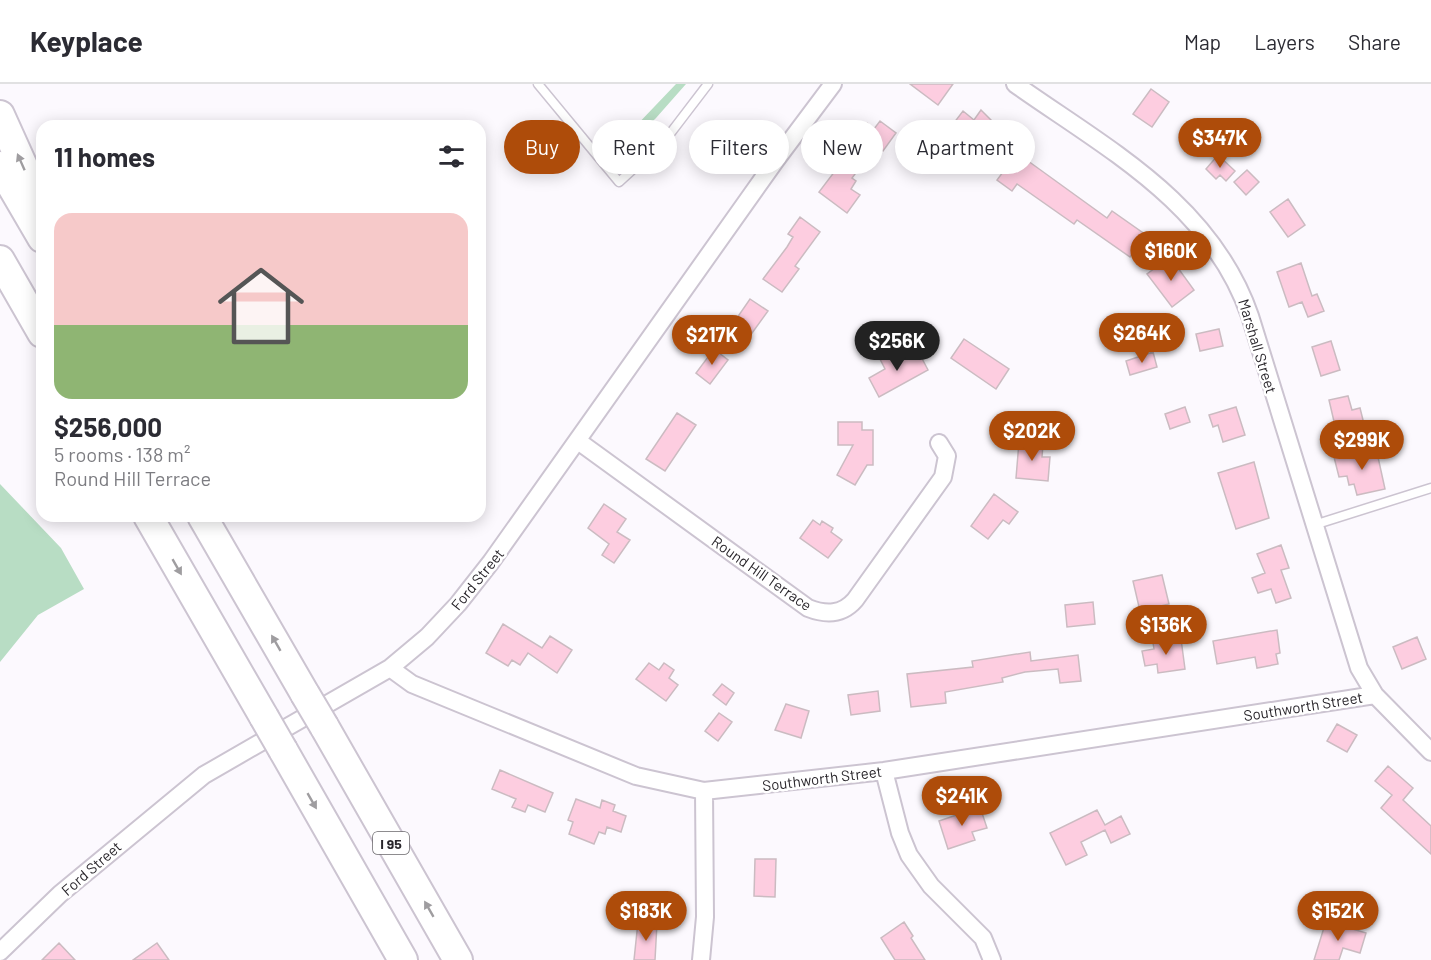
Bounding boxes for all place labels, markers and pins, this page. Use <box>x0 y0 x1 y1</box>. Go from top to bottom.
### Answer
pin: $347K <box>1178 118 1262 169</box>
pin: $160K <box>1129 231 1213 282</box>
pin: $264K <box>1100 313 1184 364</box>
pin: $217K <box>670 315 754 366</box>
pin: $256K <box>855 321 939 372</box>
pin: $202K <box>990 411 1074 462</box>
pin: $299K <box>1320 420 1404 471</box>
pin: $136K <box>1124 605 1208 656</box>
pin: $241K <box>920 776 1004 827</box>
pin: $183K <box>604 891 688 942</box>
pin: $152K <box>1296 891 1380 942</box>

